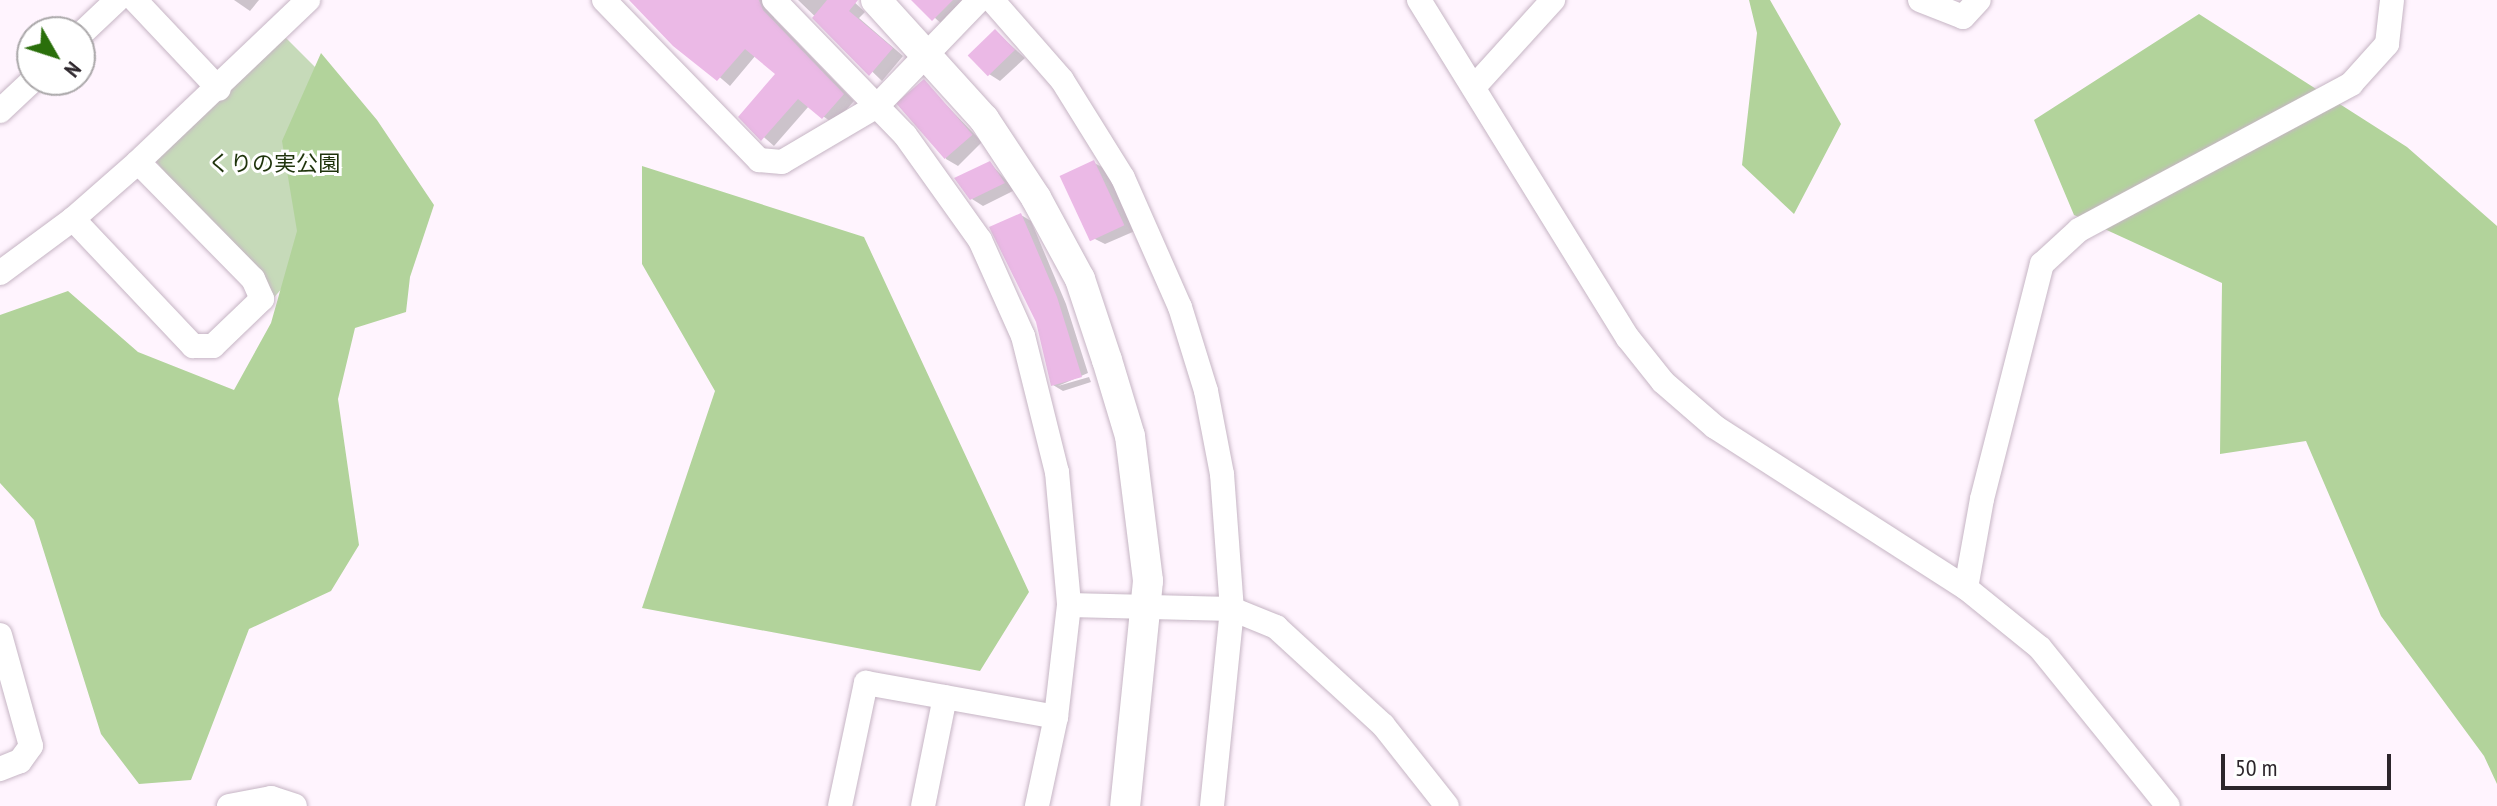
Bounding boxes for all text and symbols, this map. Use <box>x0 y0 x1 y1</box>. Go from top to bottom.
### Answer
north arrow <box>16 16 96 96</box>
text: N <box>58 56 88 83</box>
park label: くりの実公園 <box>208 151 340 177</box>
scale bar <box>2225 738 2395 788</box>
text: 50 m <box>2235 752 2277 783</box>

